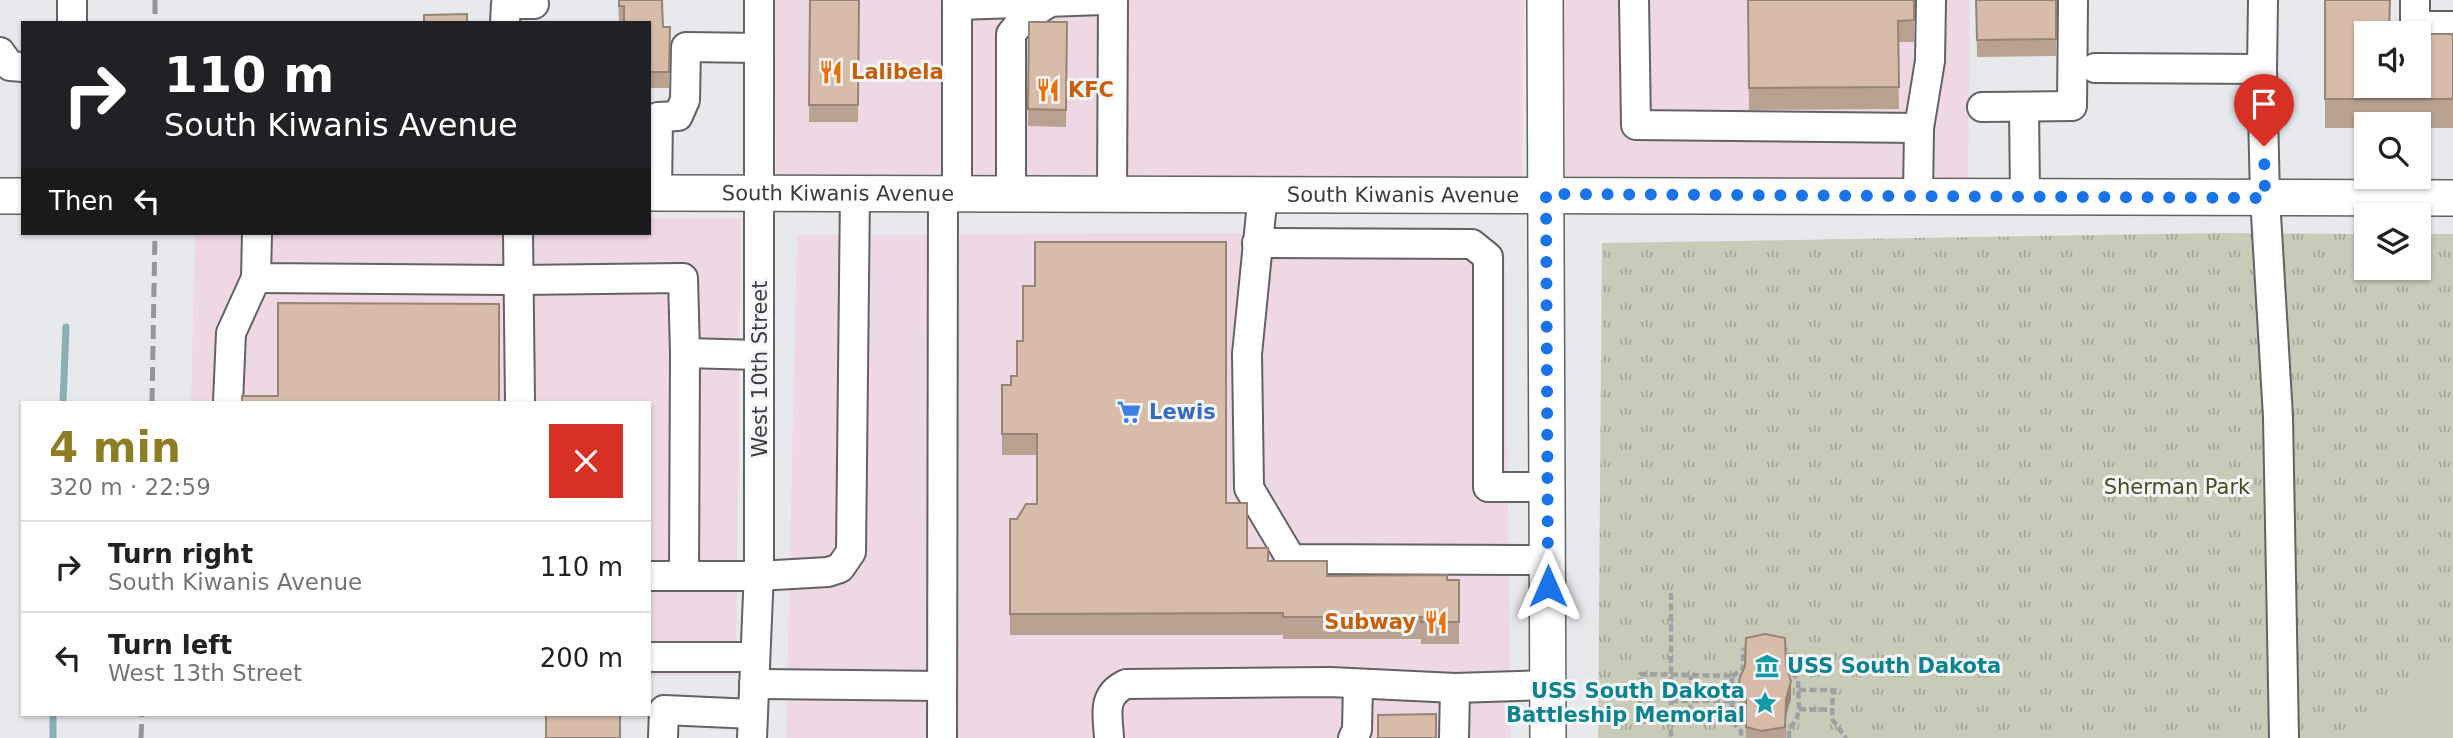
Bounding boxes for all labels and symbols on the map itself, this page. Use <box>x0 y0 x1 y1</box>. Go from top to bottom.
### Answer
restaurant icon: Lalibela <box>817 58 845 86</box>
place label: Lalibela <box>851 60 944 84</box>
pin <box>2234 74 2294 146</box>
restaurant icon: KFC <box>1034 76 1062 104</box>
place label: KFC <box>1068 78 1114 102</box>
street label: South Kiwanis Avenue <box>722 181 954 206</box>
street label: South Kiwanis Avenue <box>1287 183 1519 207</box>
street label: West 10th Street <box>748 280 772 458</box>
supermarket icon: Lewis <box>1115 398 1143 426</box>
place label: Lewis <box>1149 400 1216 424</box>
park label: Sherman Park <box>2104 475 2251 499</box>
position arrow <box>1511 549 1585 623</box>
restaurant icon: Subway <box>1422 608 1450 636</box>
place label: Subway <box>1324 610 1416 634</box>
museum icon: USS South Dakota <box>1753 652 1781 680</box>
place label: USS South Dakota <box>1787 654 2001 678</box>
place label: USS South Dakota Battleship Memorial <box>1506 679 1745 727</box>
place icon: USS South Dakota Battleship Memorial <box>1751 689 1779 717</box>

